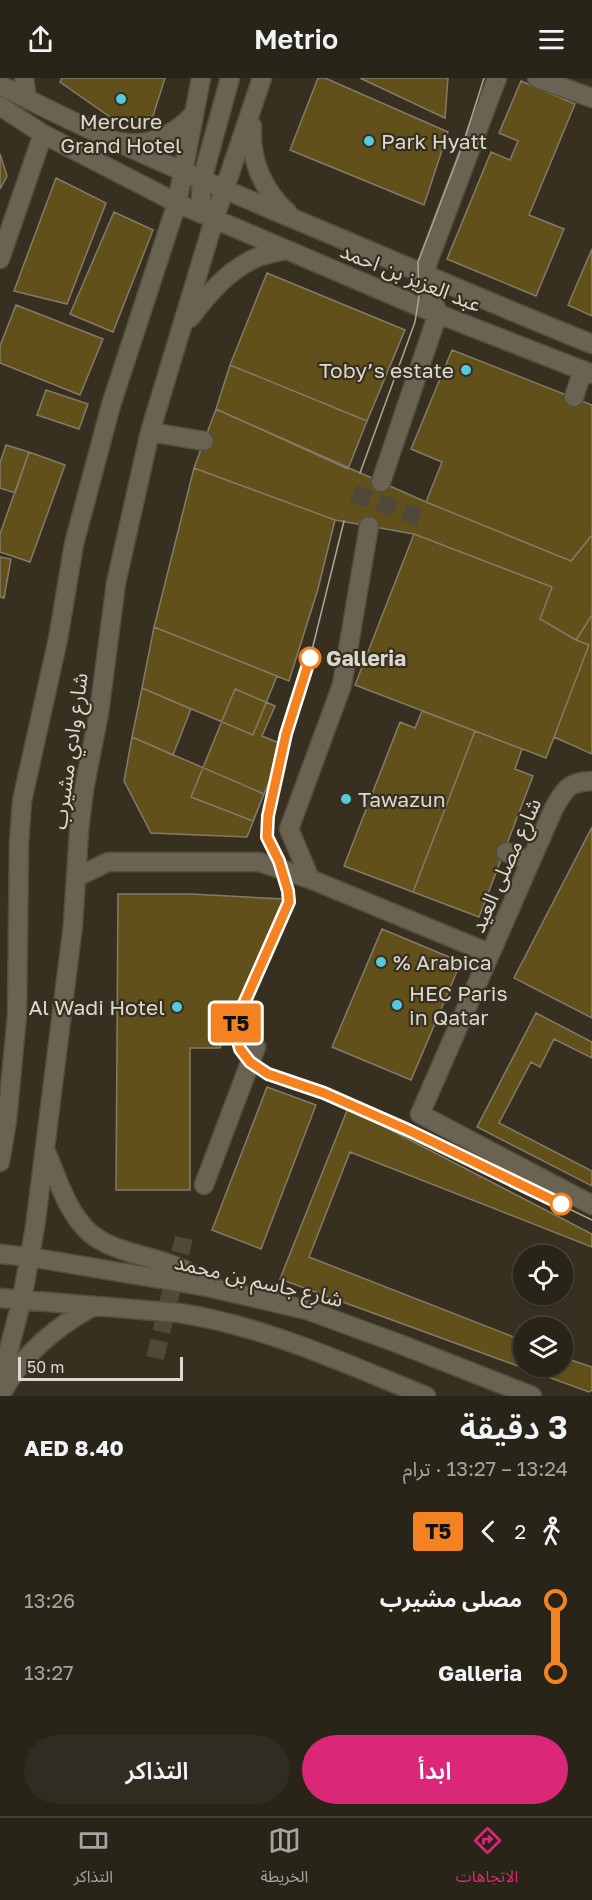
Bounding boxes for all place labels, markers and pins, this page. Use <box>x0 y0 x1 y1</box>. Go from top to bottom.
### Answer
marker: Mercure Grand Hotel <box>114 92 128 106</box>
place label: Mercure Grand Hotel <box>60 108 182 158</box>
place label: Park Hyatt <box>381 128 487 154</box>
marker: Park Hyatt <box>362 134 376 148</box>
place label: Toby’s estate <box>319 357 454 383</box>
marker: Toby’s estate <box>459 363 473 377</box>
place label: Galleria <box>326 645 406 671</box>
marker: Galleria <box>299 647 321 669</box>
place label: Tawazun <box>358 786 446 812</box>
marker: Tawazun <box>339 792 353 806</box>
place label: % Arabica <box>393 949 492 975</box>
marker: % Arabica <box>374 955 388 969</box>
place label: HEC Paris in Qatar <box>409 980 508 1030</box>
place label: Al Wadi Hotel <box>29 994 165 1020</box>
marker: HEC Paris in Qatar <box>390 998 404 1012</box>
marker: Al Wadi Hotel <box>170 1000 184 1014</box>
unlabelled marker <box>550 1193 572 1215</box>

